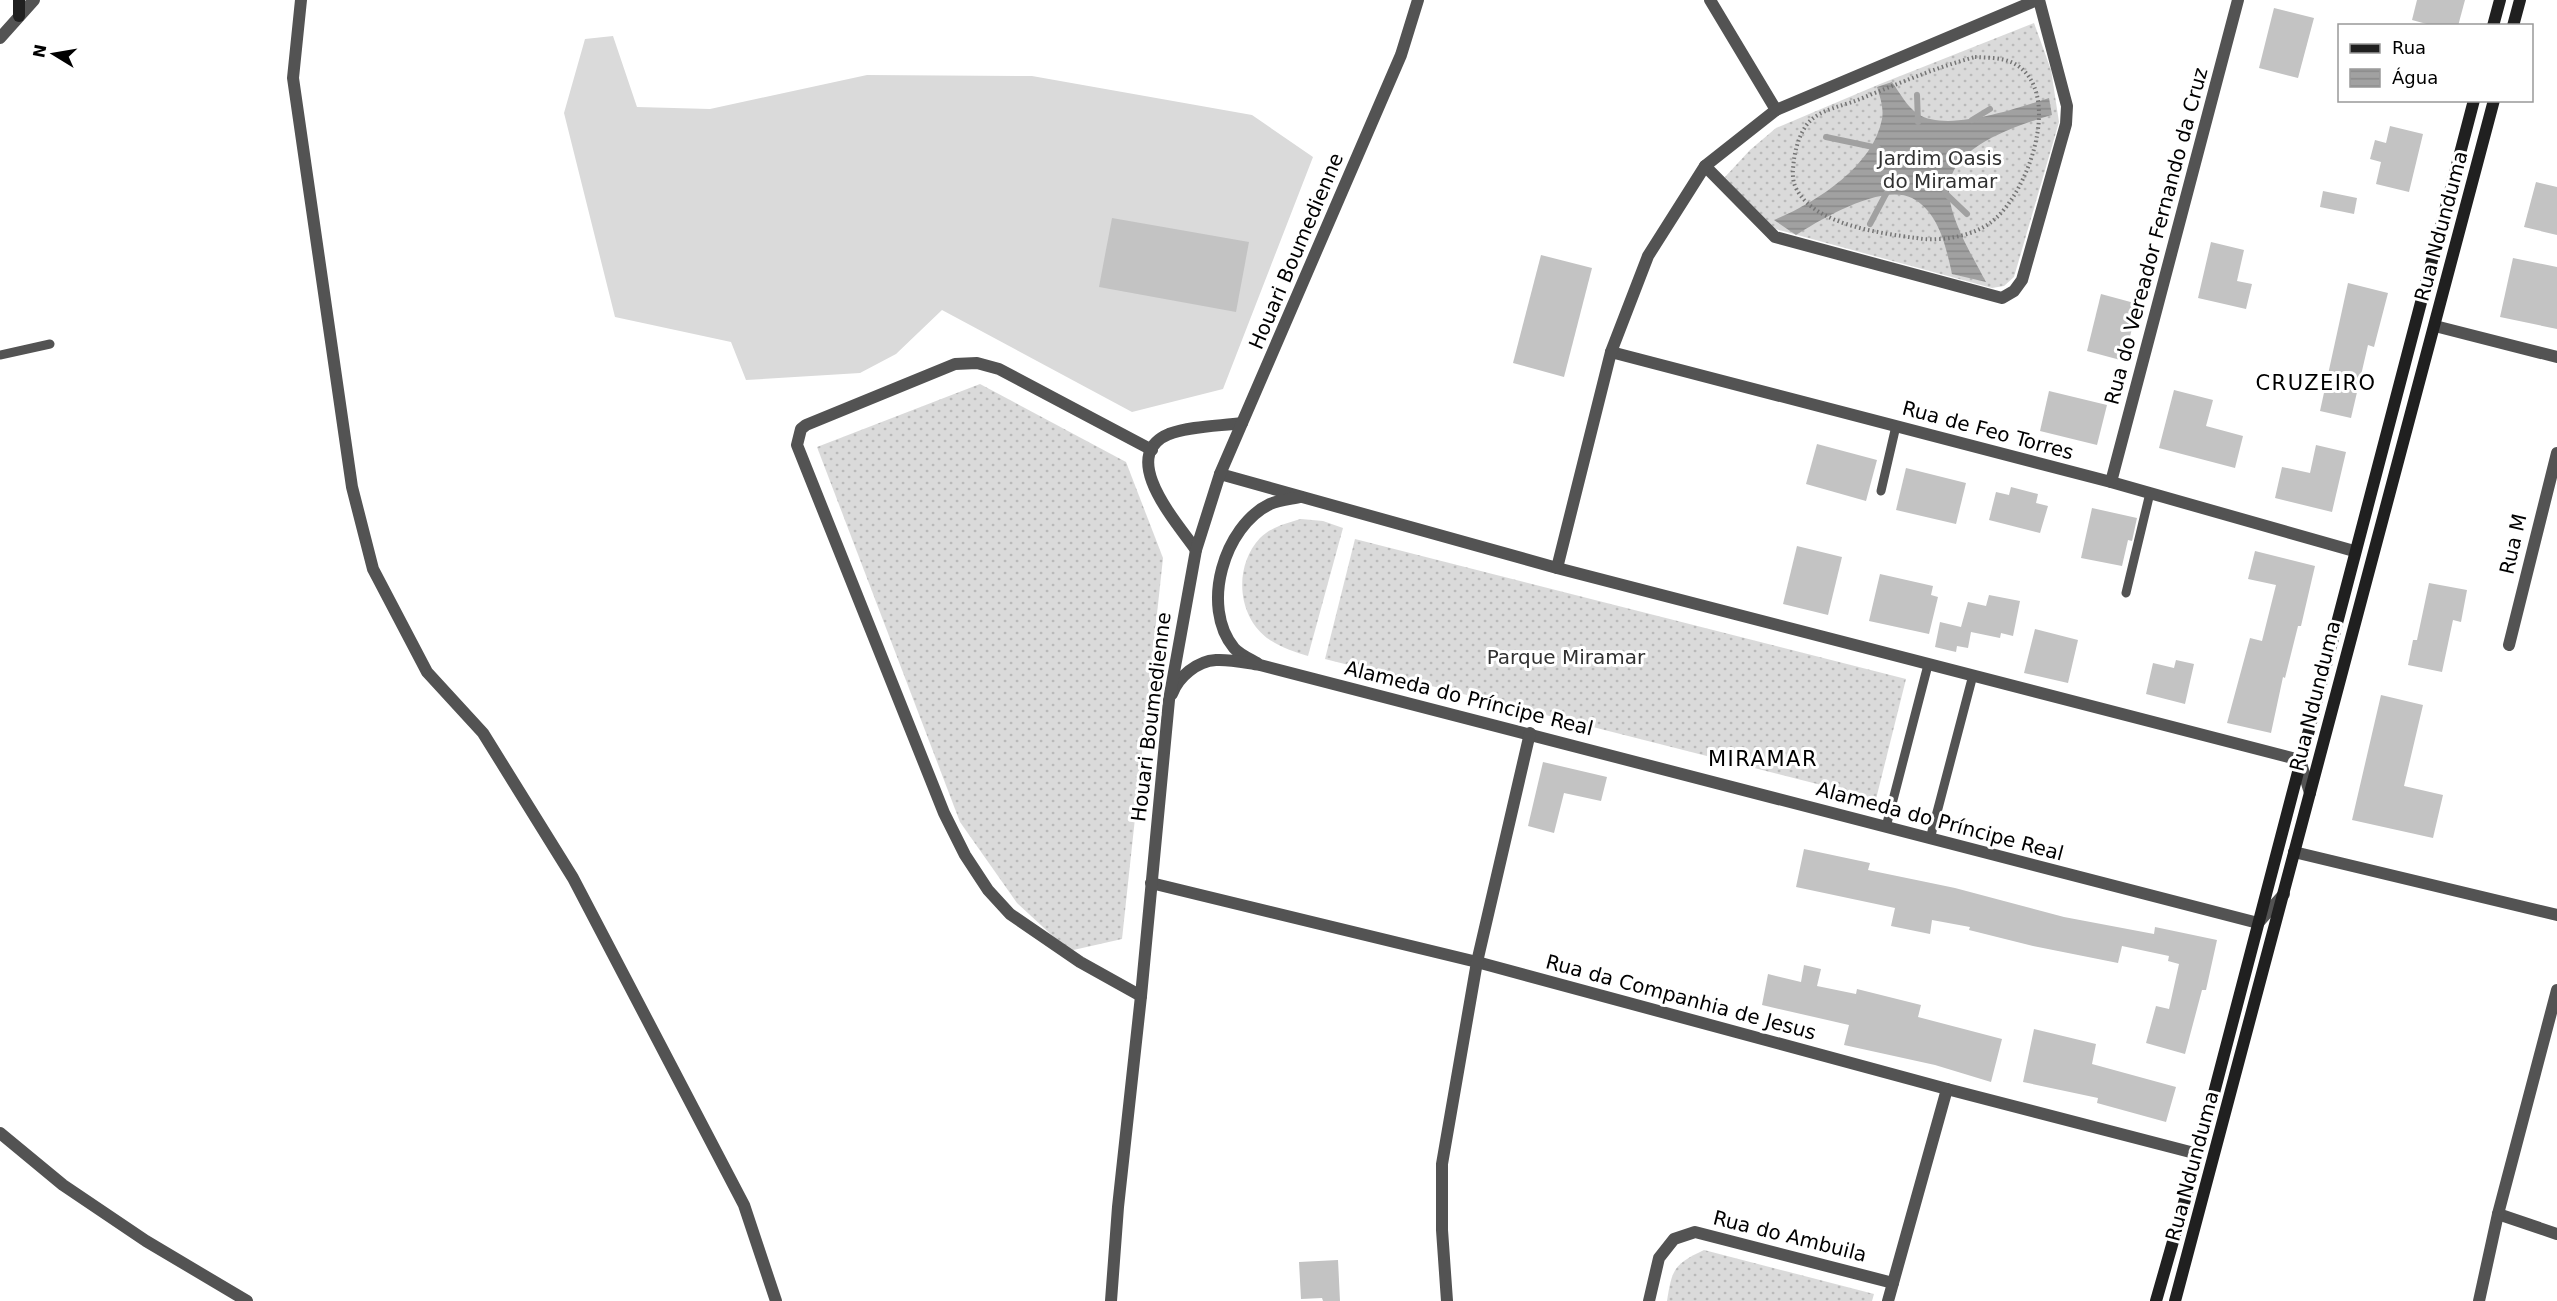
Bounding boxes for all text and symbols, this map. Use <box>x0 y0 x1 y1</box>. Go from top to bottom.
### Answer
north arrow <box>24 24 84 84</box>
legend <box>2338 24 2533 102</box>
text: Rua <box>2392 37 2426 58</box>
text: N <box>29 43 50 60</box>
street label: Rua do Vereador Fernando da Cruz <box>2099 65 2213 407</box>
text: Água <box>2392 67 2438 88</box>
park label: Jardim Oasis do Miramar <box>1876 146 2002 193</box>
street label: Rua Ndunduma <box>2409 148 2473 304</box>
street label: Houari Boumedienne <box>1244 149 1348 353</box>
district label: CRUZEIRO <box>2255 371 2377 395</box>
street label: Rua de Feo Torres <box>1900 396 2076 464</box>
street label: Rua M <box>2494 511 2532 577</box>
street label: Houari Boumedienne <box>1126 611 1176 823</box>
street label: Rua Ndunduma <box>2285 618 2345 774</box>
park label: Parque Miramar <box>1487 645 1646 669</box>
street label: Alameda do Príncipe Real <box>1342 656 1596 740</box>
district label: MIRAMAR <box>1708 747 1818 771</box>
street label: Alameda do Príncipe Real <box>1814 776 2066 866</box>
street label: Rua da Companhia de Jesus <box>1543 949 1819 1045</box>
street label: Rua Ndunduma <box>2160 1088 2224 1244</box>
street label: Rua do Ambuila <box>1711 1205 1869 1267</box>

